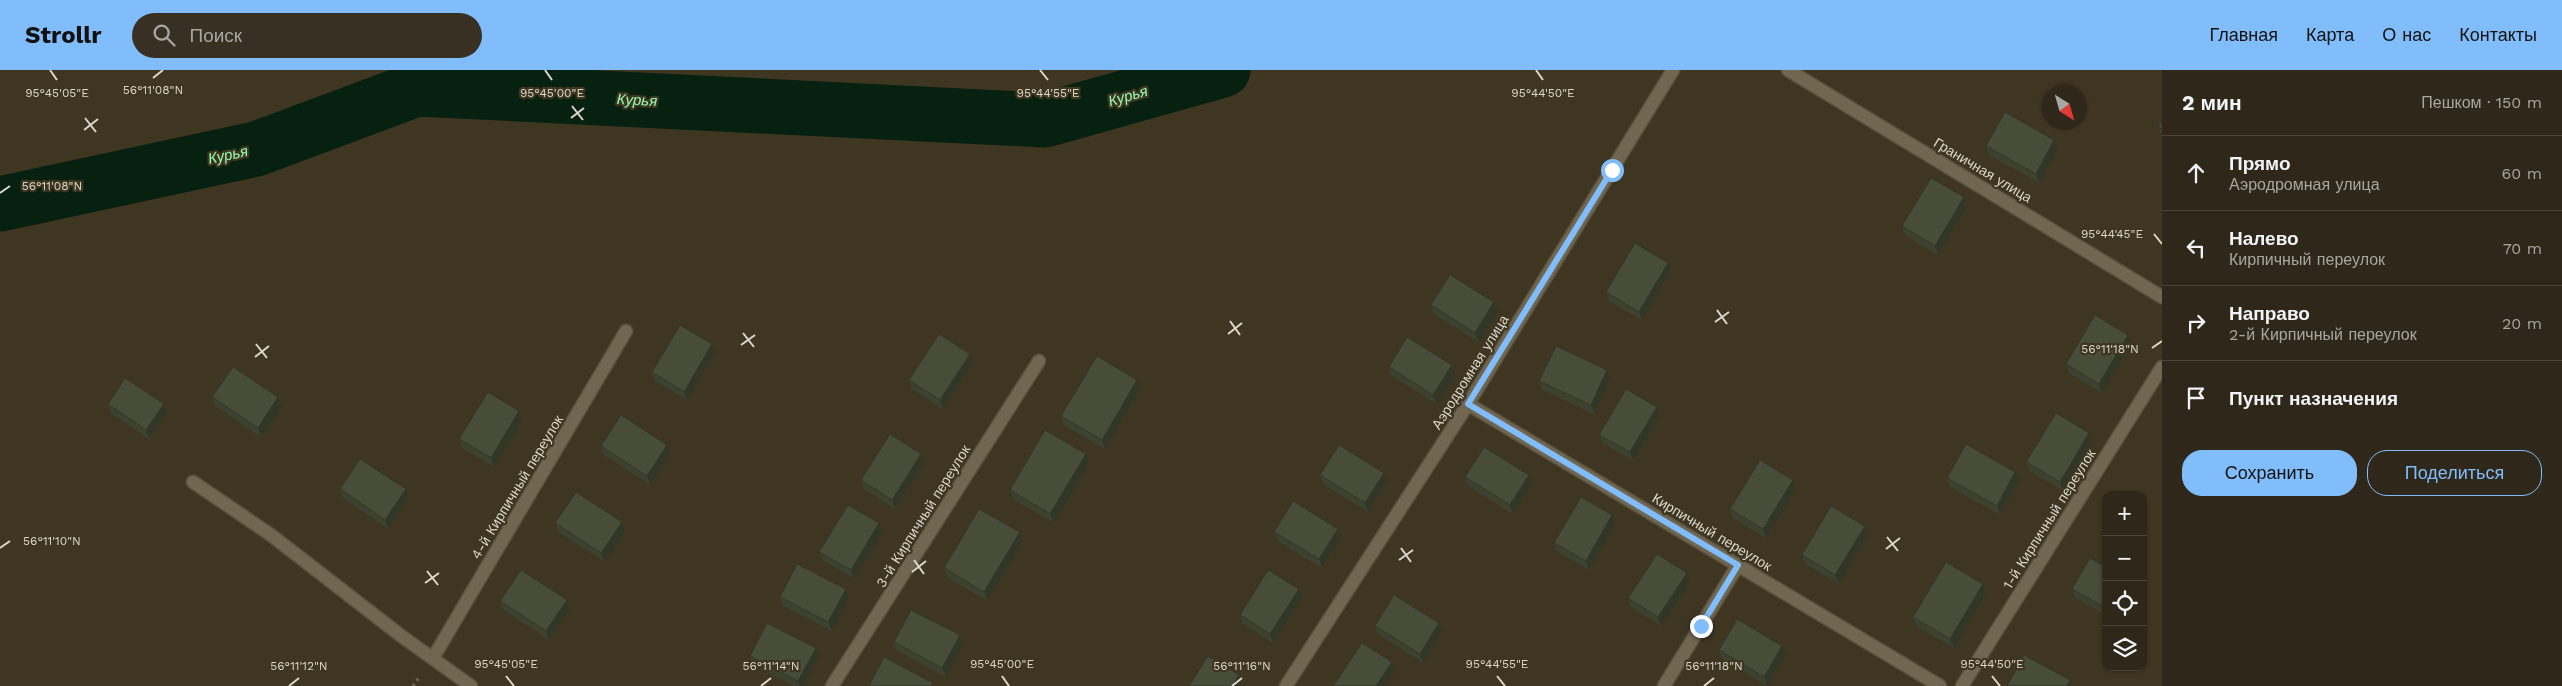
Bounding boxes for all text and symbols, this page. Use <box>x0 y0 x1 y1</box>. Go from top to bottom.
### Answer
search box <box>132 13 482 58</box>
text: Strollr <box>25 21 102 49</box>
icon: search <box>150 21 178 49</box>
text: Поиск <box>190 24 242 47</box>
text: Главная <box>2209 24 2278 45</box>
text: Карта <box>2306 24 2354 45</box>
text: О нас <box>2382 24 2431 45</box>
text: Контакты <box>2459 24 2537 45</box>
water label: Курья <box>1106 82 1150 110</box>
text: 56°11'08"N <box>123 83 183 97</box>
north arrow <box>2042 85 2087 130</box>
text: 95°45'05"E <box>25 86 89 100</box>
text: 95°45'00"E <box>520 86 584 100</box>
text: 95°44'55"E <box>1017 86 1080 100</box>
text: 95°44'50"E <box>1511 86 1575 100</box>
water label: Курья <box>616 90 658 110</box>
text: 2 мин <box>2182 90 2242 115</box>
text: Пешком · 150 m <box>2421 93 2542 112</box>
street label: Граничная улица <box>1931 134 2035 206</box>
water label: Курья <box>206 142 250 168</box>
text: Прямо <box>2229 152 2291 175</box>
route start <box>1601 159 1624 182</box>
icon: ahead <box>2182 159 2210 187</box>
text: 60 m <box>2502 164 2542 183</box>
text: Аэродромная улица <box>2229 175 2380 194</box>
text: 56°11'08"N <box>22 179 82 193</box>
text: 95°44'45"E <box>2081 227 2143 241</box>
text: Налево <box>2229 227 2299 250</box>
icon: left <box>2182 234 2210 262</box>
text: 70 m <box>2503 239 2542 258</box>
text: Кирпичный переулок <box>2229 250 2385 269</box>
text: Направо <box>2229 302 2310 325</box>
icon: right <box>2182 309 2210 337</box>
street label: Аэродромная улица <box>1428 312 1512 432</box>
text: 20 m <box>2502 314 2542 333</box>
text: 2-й Кирпичный переулок <box>2229 325 2417 344</box>
text: 56°11'18"N <box>2081 342 2139 356</box>
icon: arrive <box>2182 384 2210 412</box>
text: Пункт назначения <box>2229 387 2398 410</box>
street label: 4-й Кирпичный переулок <box>468 411 567 562</box>
street label: 3-й Кирпичный переулок <box>873 441 974 590</box>
street label: 1-й Кирпичный переулок <box>1999 445 2099 592</box>
button: Сохранить <box>2182 450 2357 496</box>
button: Поделиться <box>2367 450 2542 496</box>
street label: Кирпичный переулок <box>1649 490 1775 574</box>
map controls <box>2102 491 2147 671</box>
button: + <box>2102 491 2147 536</box>
text: 56°11'10"N <box>23 534 81 548</box>
button: − <box>2102 536 2147 581</box>
button: locate <box>2102 581 2147 626</box>
route end <box>1690 615 1713 638</box>
button: layers <box>2102 626 2147 671</box>
text: 95°45'05"E <box>474 657 538 671</box>
text: 95°45'00"E <box>970 657 1034 671</box>
text: 95°44'55"E <box>1466 657 1529 671</box>
text: 95°44'50"E <box>1960 657 2024 671</box>
text: 56°11'12"N <box>270 659 328 673</box>
text: 56°11'14"N <box>742 659 800 673</box>
text: 56°11'16"N <box>1213 659 1271 673</box>
text: 56°11'18"N <box>1685 659 1743 673</box>

